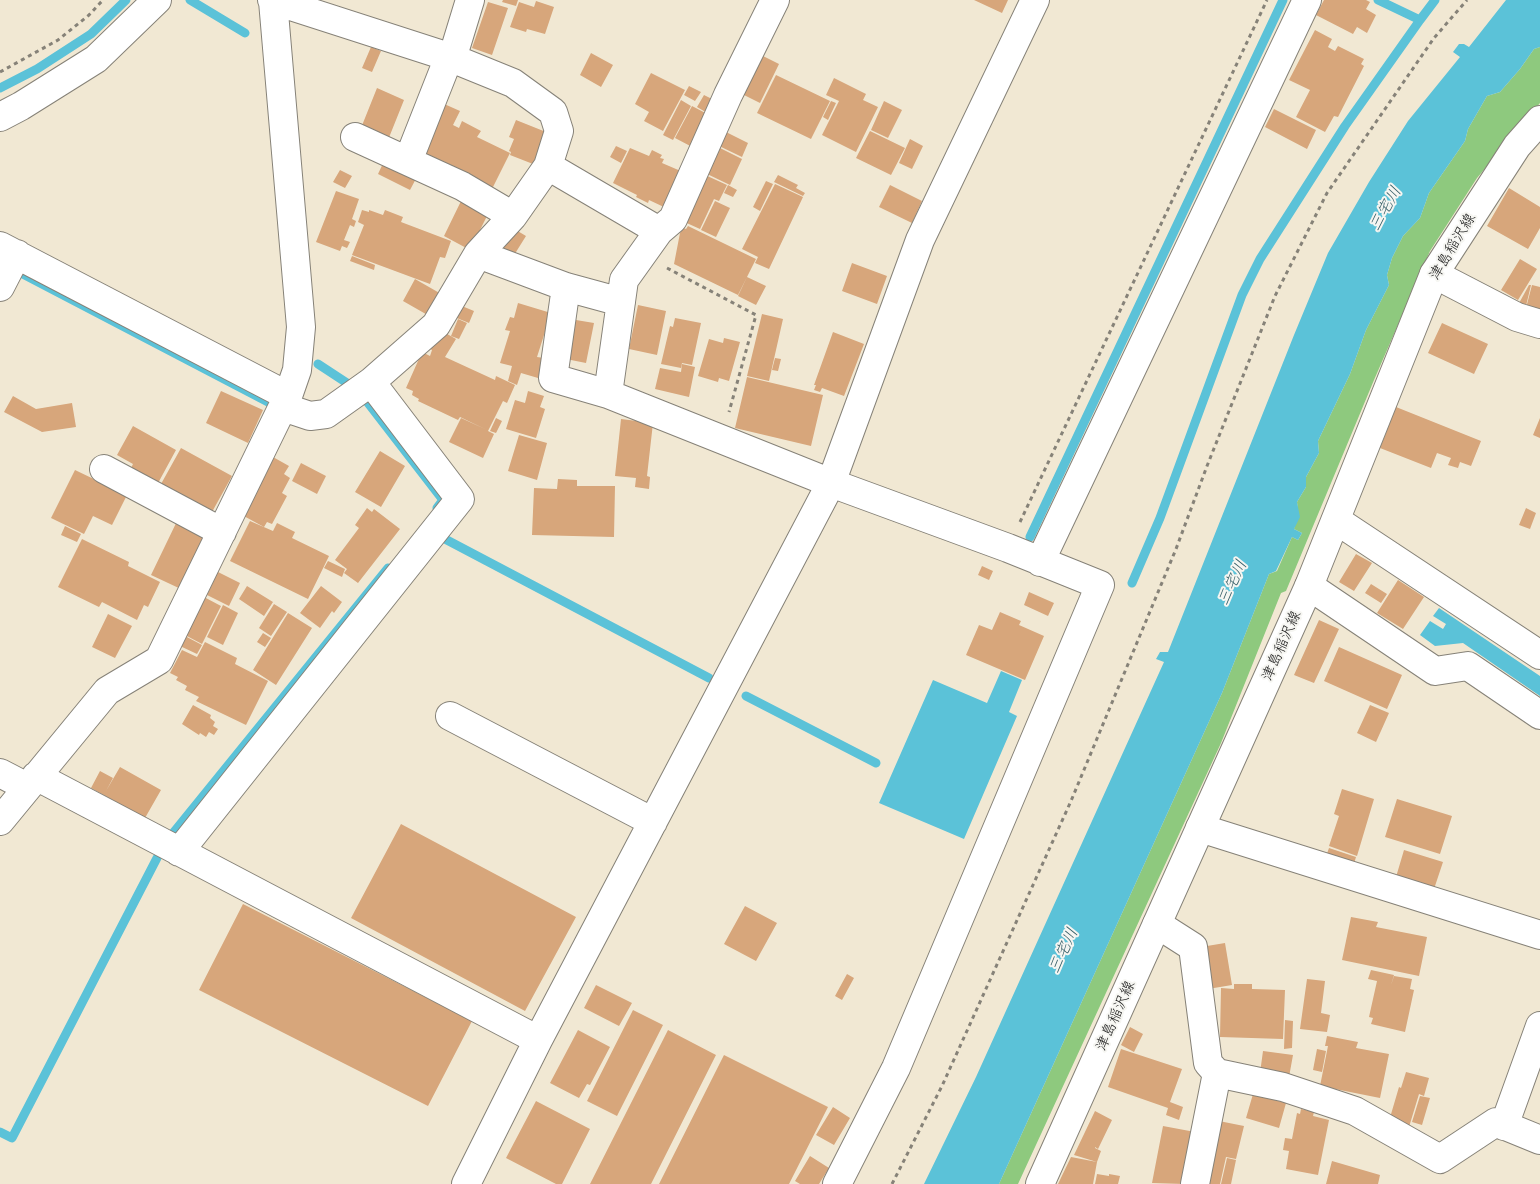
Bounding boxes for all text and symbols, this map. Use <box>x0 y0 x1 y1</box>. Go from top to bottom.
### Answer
water label: 三宅川 <box>1366 183 1406 235</box>
street label: 津島稲沢線 <box>1426 210 1480 284</box>
water label: 三宅川 <box>1214 557 1252 609</box>
street label: 津島稲沢線 <box>1259 608 1305 684</box>
water label: 三宅川 <box>1045 925 1083 977</box>
street label: 津島稲沢線 <box>1093 978 1139 1054</box>

